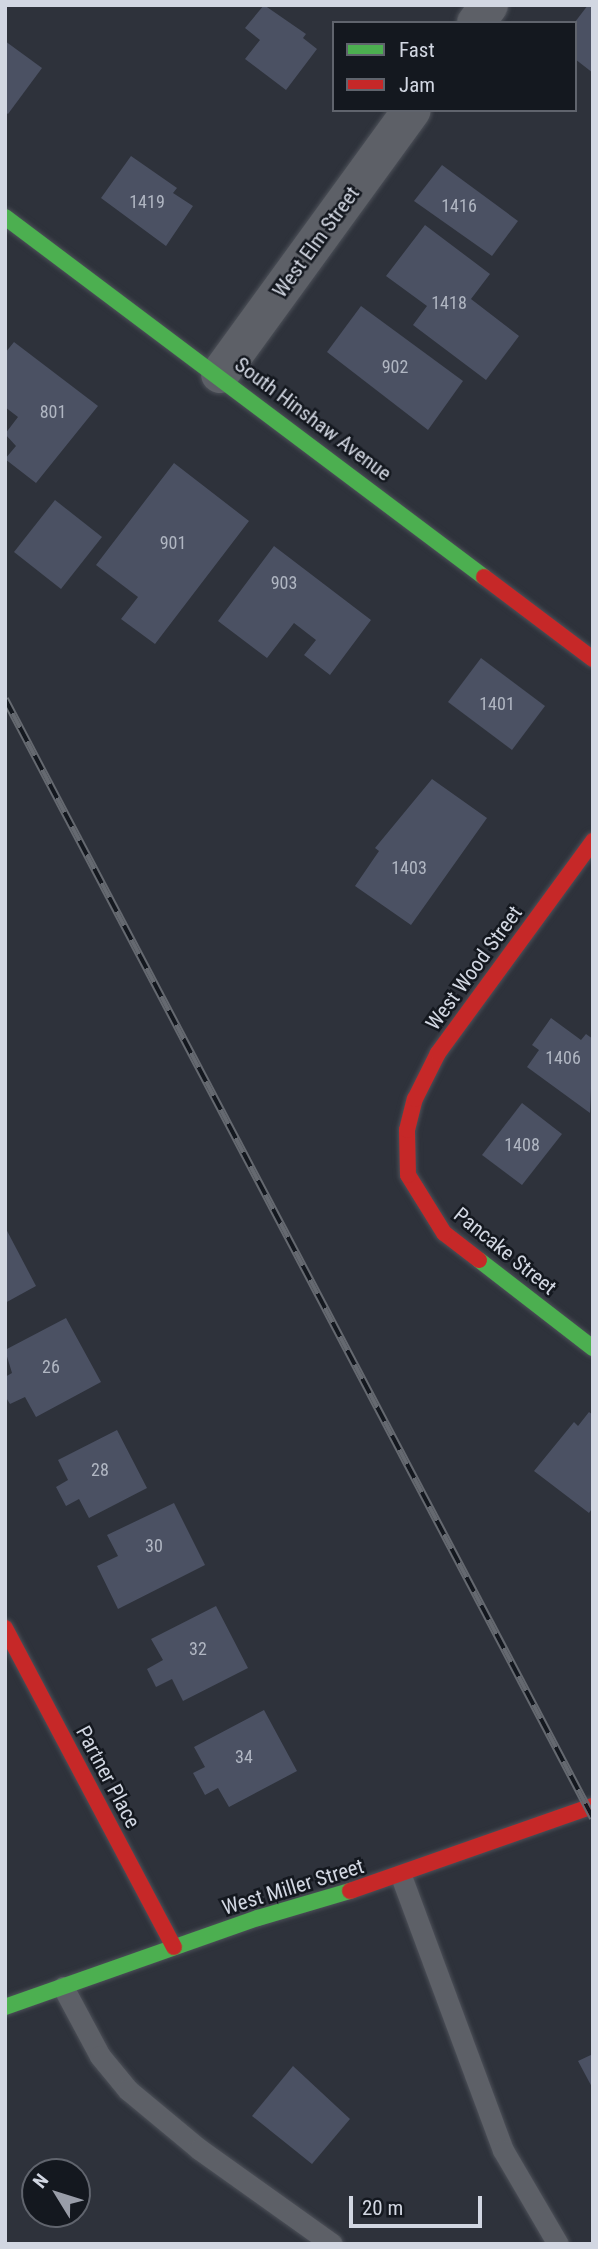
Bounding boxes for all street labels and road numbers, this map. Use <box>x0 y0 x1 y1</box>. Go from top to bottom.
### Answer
street label: West Elm Street <box>267 182 365 302</box>
street label: South Hinshaw Avenue <box>230 352 396 486</box>
street label: West Wood Street <box>421 901 527 1035</box>
street label: Pancake Street <box>449 1202 561 1300</box>
street label: Partner Place <box>71 1722 145 1832</box>
street label: West Miller Street <box>219 1854 367 1920</box>

